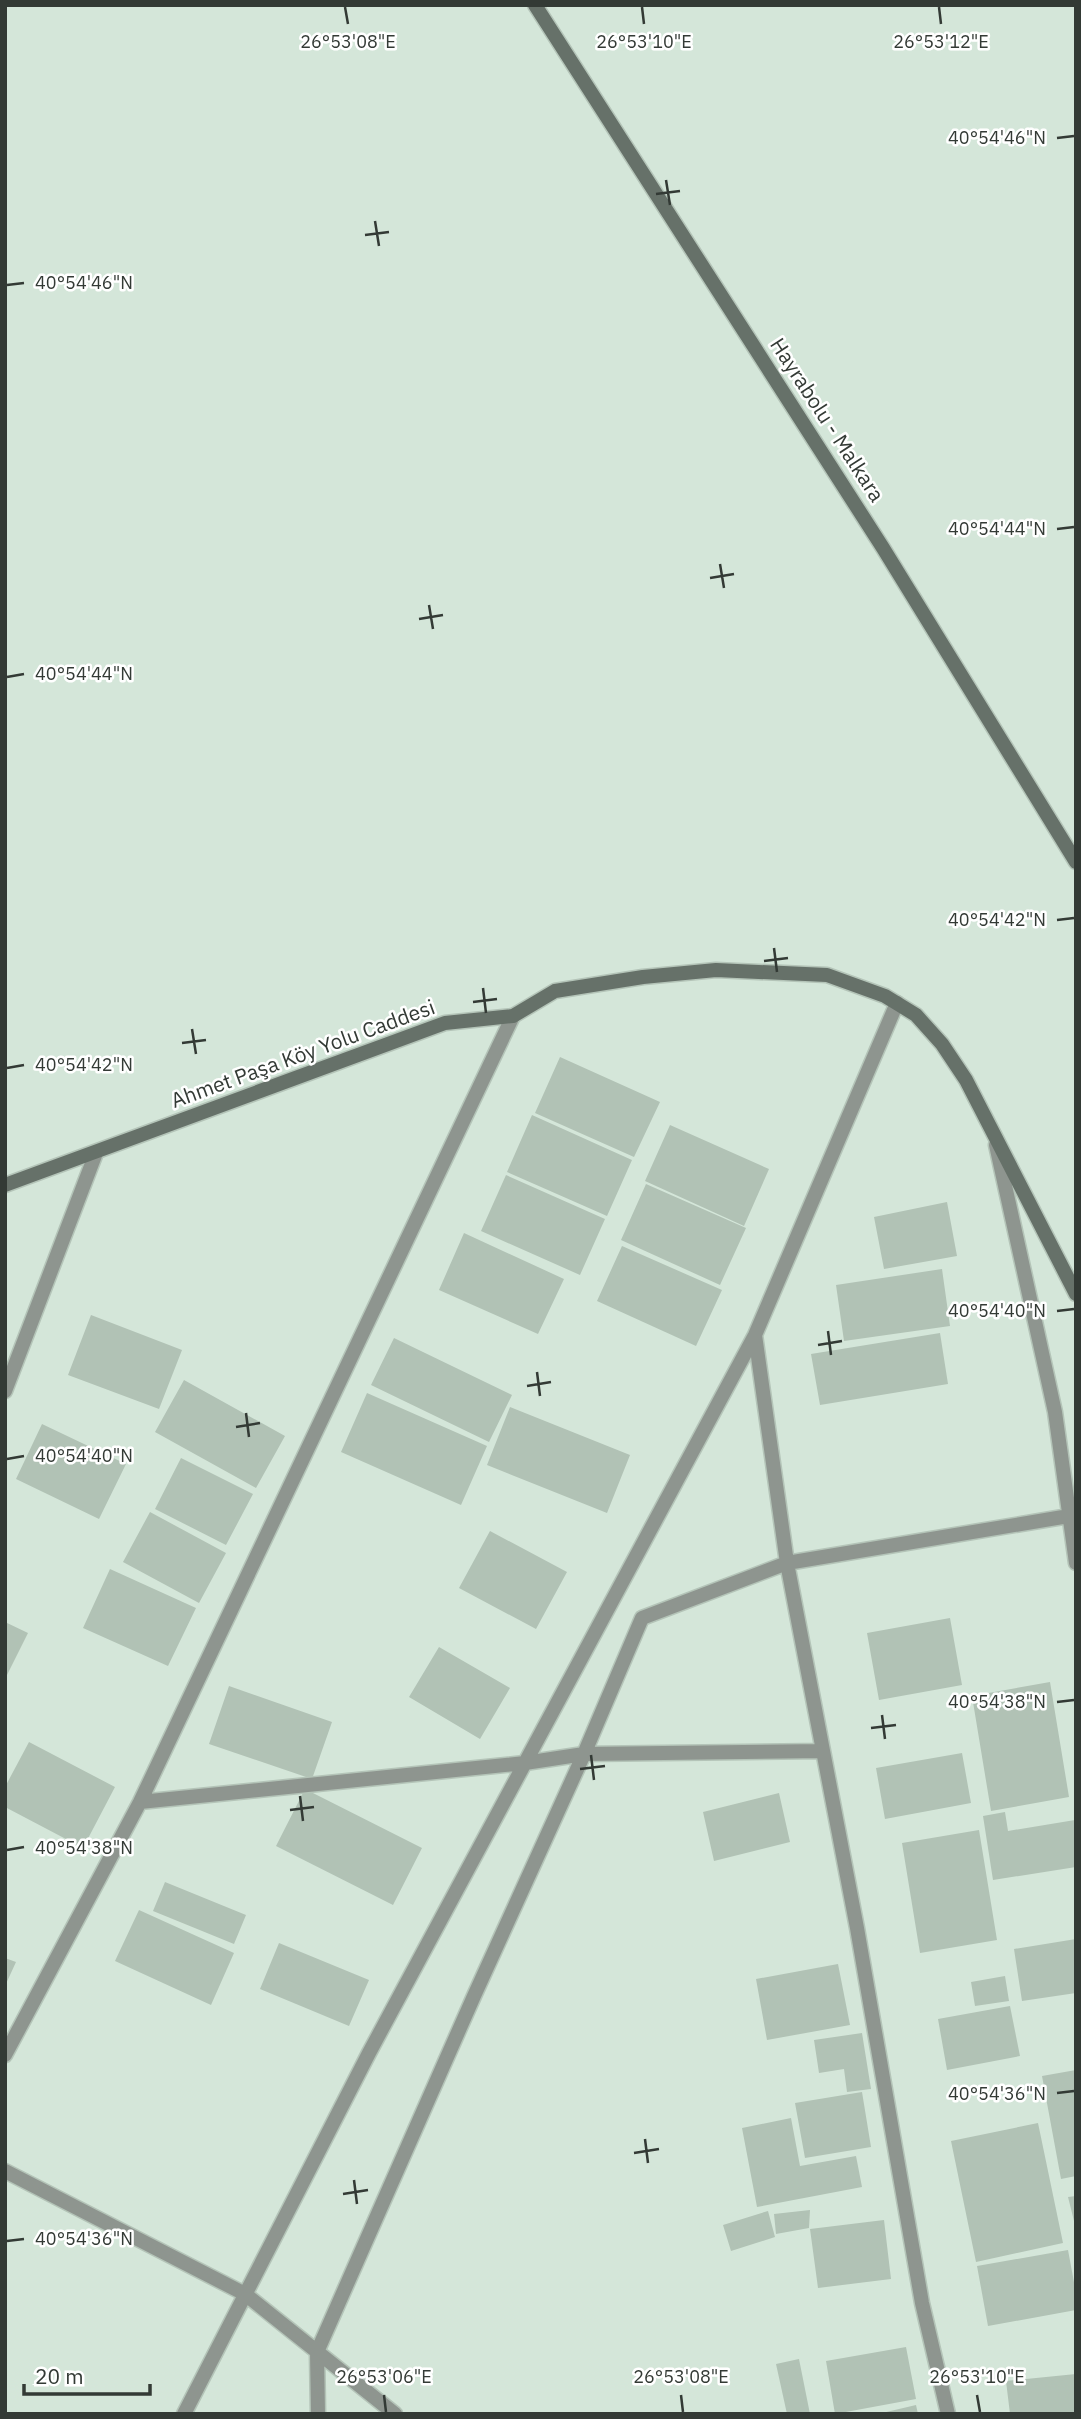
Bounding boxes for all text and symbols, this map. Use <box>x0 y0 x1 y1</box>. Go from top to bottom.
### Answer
text: 26°53'08"E <box>300 30 396 53</box>
text: 26°53'10"E <box>596 30 692 53</box>
text: 26°53'12"E <box>893 30 989 53</box>
text: 40°54'46"N <box>948 126 1046 149</box>
text: 40°54'46"N <box>35 271 133 294</box>
street label: Hayrabolu - Malkara <box>764 332 891 507</box>
text: 40°54'44"N <box>948 517 1046 540</box>
text: 40°54'44"N <box>35 662 133 685</box>
text: 40°54'42"N <box>948 908 1046 931</box>
street label: Ahmet Paşa Köy Yolu Caddesi <box>167 992 439 1114</box>
text: 40°54'42"N <box>35 1053 133 1076</box>
text: 40°54'40"N <box>948 1299 1046 1322</box>
text: 40°54'40"N <box>35 1444 133 1467</box>
text: 40°54'38"N <box>948 1690 1046 1713</box>
text: 40°54'38"N <box>35 1836 133 1859</box>
text: 40°54'36"N <box>948 2082 1046 2105</box>
text: 40°54'36"N <box>35 2227 133 2250</box>
scale bar <box>24 2352 150 2396</box>
text: 20 m <box>35 2362 84 2390</box>
text: 26°53'06"E <box>336 2365 432 2388</box>
text: 26°53'08"E <box>633 2365 729 2388</box>
text: 26°53'10"E <box>929 2365 1025 2388</box>

